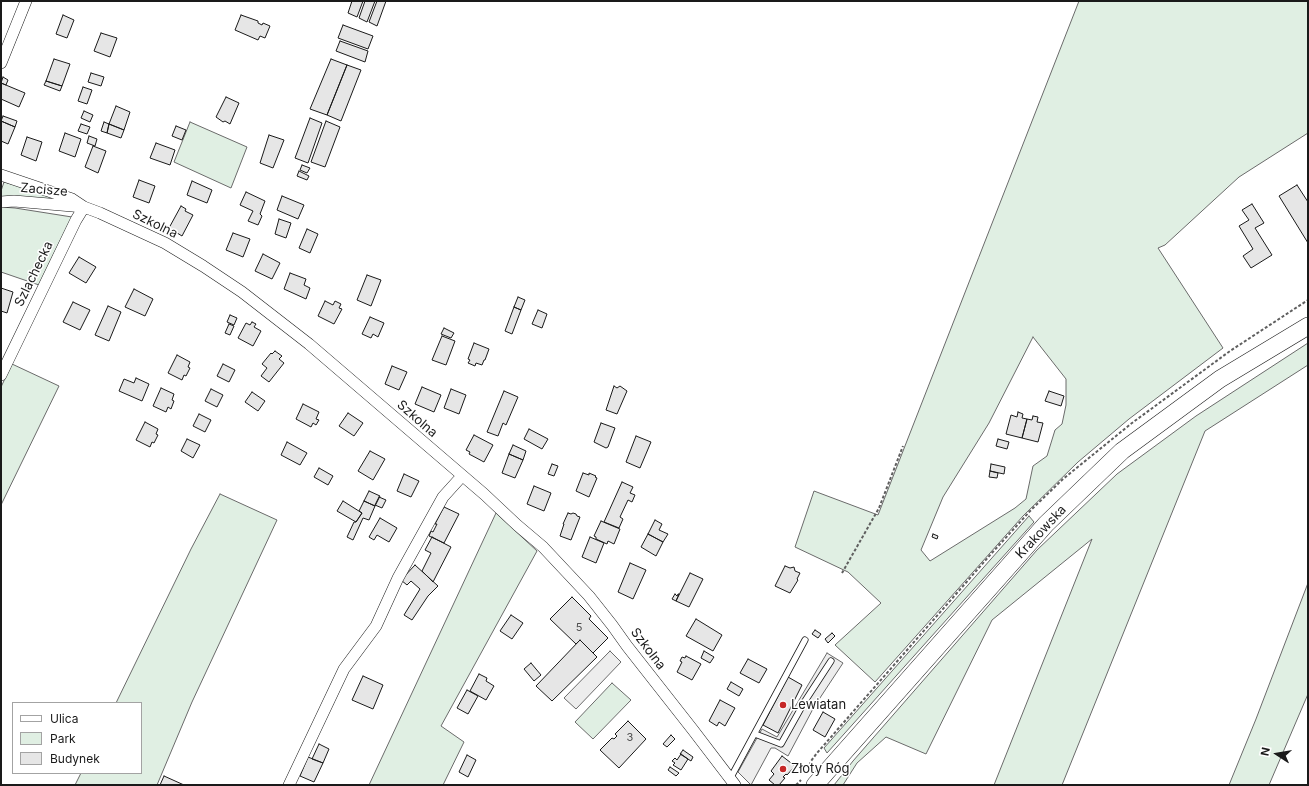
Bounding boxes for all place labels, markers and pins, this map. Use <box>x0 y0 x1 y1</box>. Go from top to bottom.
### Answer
place label: Lewiatan <box>791 697 846 713</box>
marker: Lewiatan <box>778 700 788 710</box>
place label: Złoty Róg <box>791 761 850 777</box>
marker: Złoty Róg <box>778 764 788 774</box>

